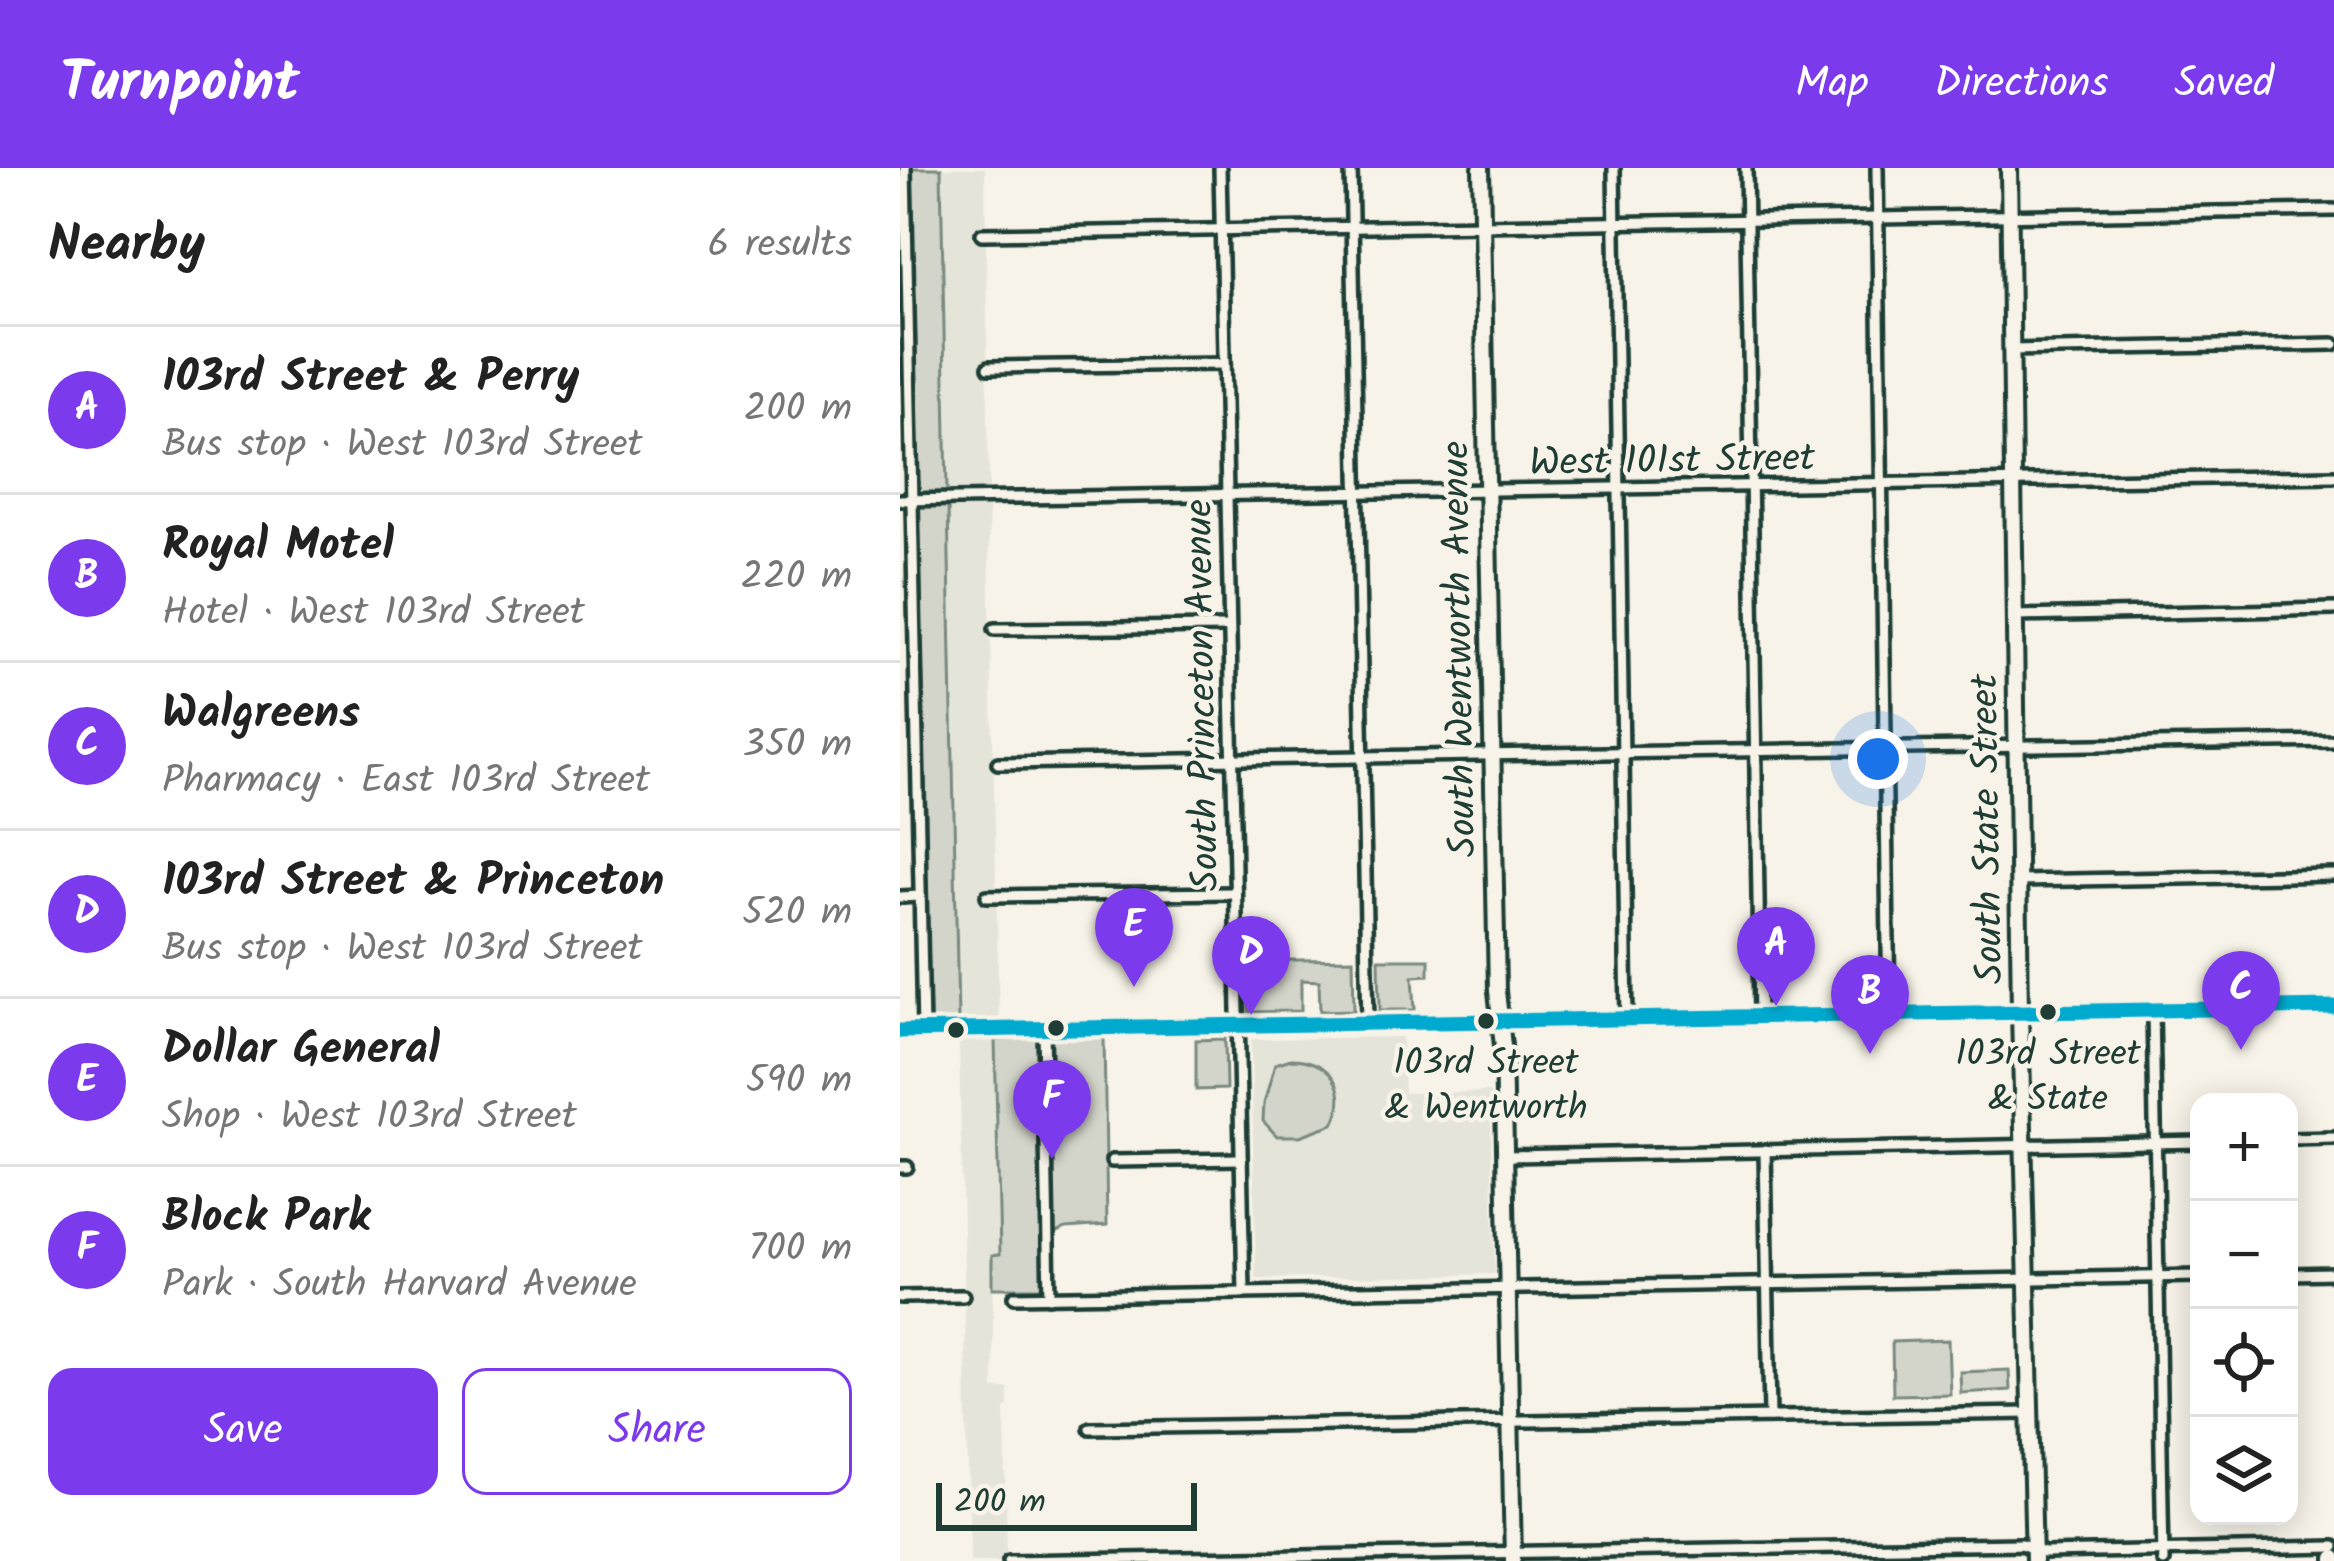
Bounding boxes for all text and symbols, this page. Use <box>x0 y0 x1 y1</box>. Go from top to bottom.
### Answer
text: Turnpoint <box>60 39 300 130</box>
text: Map <box>1795 51 1868 118</box>
text: Directions <box>1934 51 2108 118</box>
text: Saved <box>2174 51 2274 118</box>
text: Nearby <box>48 206 205 287</box>
text: 6 results <box>708 215 852 277</box>
text: 103rd Street & Perry <box>162 343 579 415</box>
text: A <box>75 379 99 441</box>
text: 200 m <box>744 379 852 441</box>
text: Bus stop · West 103rd Street <box>162 415 643 477</box>
street label: West 101st Street <box>1529 428 1816 495</box>
street label: South Wentworth Avenue <box>1426 440 1496 857</box>
street label: South Princeton Avenue <box>1170 498 1238 891</box>
text: Royal Motel <box>162 511 394 583</box>
text: B <box>75 547 99 609</box>
text: 220 m <box>740 547 852 609</box>
text: Hotel · West 103rd Street <box>162 583 585 645</box>
street label: South State Street <box>1955 672 2023 984</box>
text: Walgreens <box>162 679 360 751</box>
text: C <box>75 715 99 777</box>
text: 350 m <box>743 715 852 777</box>
your location <box>1848 729 1908 789</box>
text: Pharmacy · East 103rd Street <box>162 751 650 813</box>
text: 103rd Street & Princeton <box>162 847 664 919</box>
text: D <box>74 883 100 945</box>
text: 520 m <box>742 883 852 945</box>
pin: E <box>1095 888 1173 987</box>
pin: A <box>1737 907 1815 1006</box>
pin: D <box>1212 916 1290 1015</box>
text: Bus stop · West 103rd Street <box>162 919 643 981</box>
pin: C <box>2202 951 2280 1050</box>
pin: B <box>1831 955 1909 1054</box>
marker: 103rd Street & State <box>2037 1001 2059 1023</box>
marker: 103rd Street & Wentworth <box>1475 1010 1497 1032</box>
text: Dollar General <box>162 1015 440 1087</box>
unlabelled marker <box>1045 1017 1067 1039</box>
unlabelled marker <box>945 1019 967 1041</box>
place label: 103rd Street & State <box>1955 1027 2142 1129</box>
place label: 103rd Street & Wentworth <box>1385 1036 1587 1138</box>
text: E <box>76 1051 98 1113</box>
text: 590 m <box>746 1051 852 1113</box>
pin: F <box>1013 1060 1091 1159</box>
text: Shop · West 103rd Street <box>162 1087 577 1149</box>
map controls <box>2190 1093 2298 1525</box>
button: + <box>2190 1093 2298 1201</box>
text: Block Park <box>162 1183 370 1255</box>
button: − <box>2190 1201 2298 1309</box>
text: F <box>76 1219 98 1281</box>
text: 700 m <box>748 1219 852 1281</box>
text: Park · South Harvard Avenue <box>162 1255 637 1317</box>
button: locate <box>2190 1309 2298 1417</box>
button: Save <box>48 1368 438 1495</box>
button: Share <box>462 1368 852 1495</box>
button: layers <box>2190 1417 2298 1525</box>
scale bar <box>936 1477 1197 1530</box>
text: 200 m <box>954 1477 1046 1530</box>

